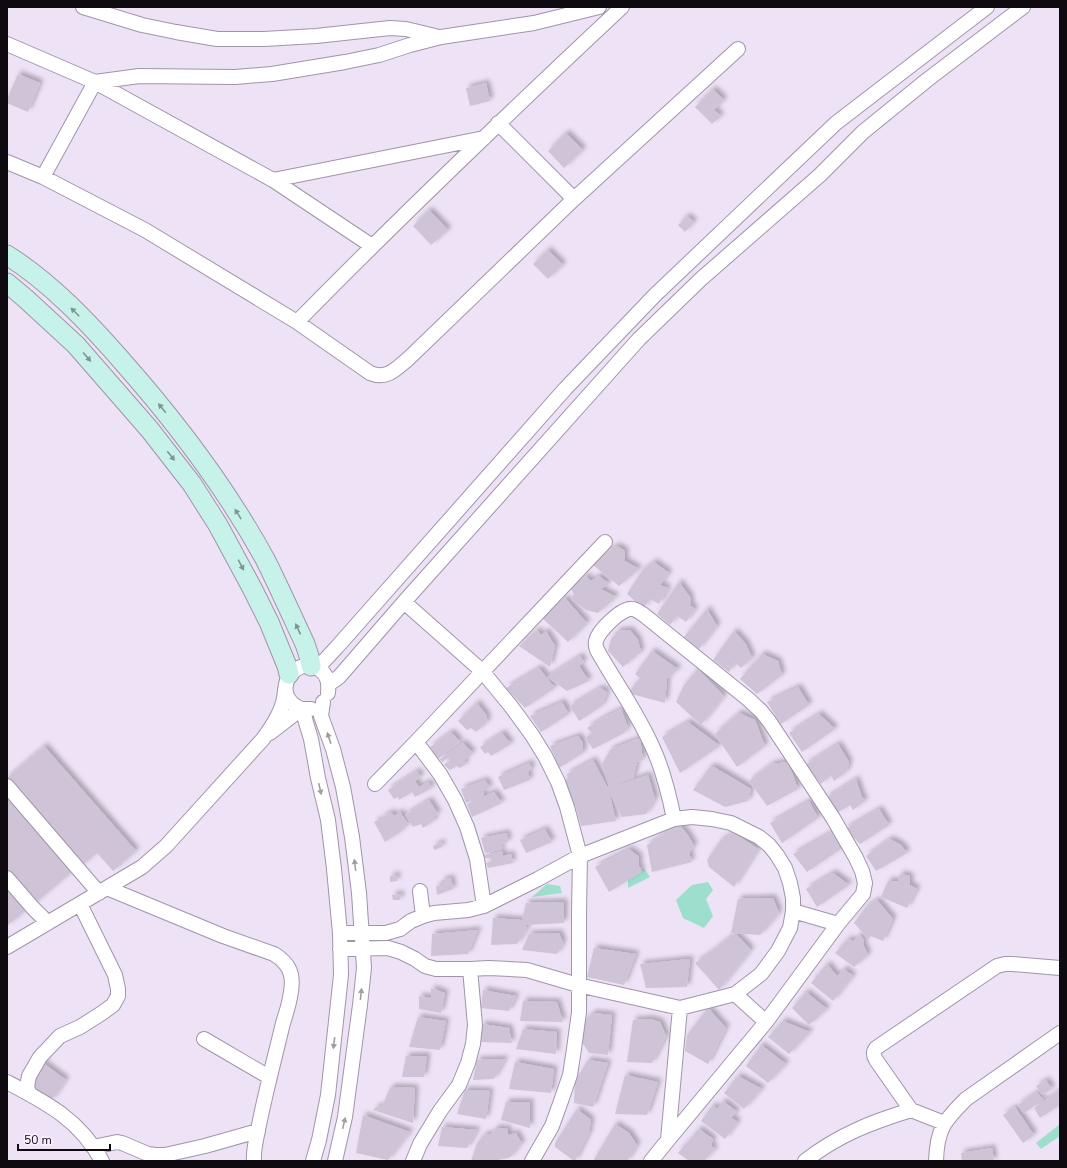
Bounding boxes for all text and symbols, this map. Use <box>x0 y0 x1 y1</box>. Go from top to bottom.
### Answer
one-way arrow <box>70 307 80 317</box>
one-way arrow <box>82 352 91 362</box>
one-way arrow <box>158 403 167 414</box>
one-way arrow <box>166 451 175 462</box>
one-way arrow <box>234 509 242 519</box>
one-way arrow <box>237 560 244 571</box>
one-way arrow <box>295 623 301 635</box>
one-way arrow <box>326 731 332 743</box>
one-way arrow <box>318 782 324 795</box>
one-way arrow <box>352 859 359 871</box>
one-way arrow <box>358 988 365 1000</box>
one-way arrow <box>331 1037 337 1049</box>
one-way arrow <box>341 1117 347 1129</box>
scale bar <box>18 1126 110 1152</box>
text: 50 m <box>24 1132 52 1148</box>

